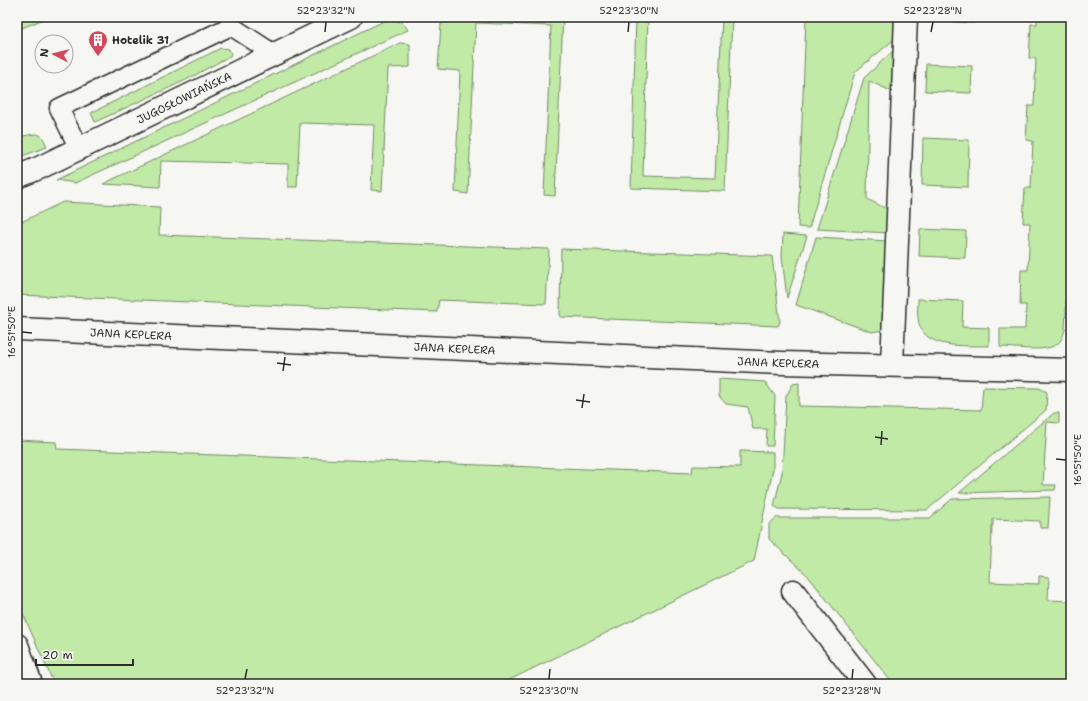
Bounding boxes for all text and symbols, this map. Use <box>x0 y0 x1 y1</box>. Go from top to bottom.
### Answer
text: 52°23'32"N <box>297 4 355 17</box>
text: 52°23'30"N <box>600 4 658 17</box>
text: 52°23'28"N <box>904 4 962 17</box>
building icon: Hotelik 31 <box>87 29 109 57</box>
place label: Hotelik 31 <box>112 33 169 48</box>
north arrow <box>34 34 74 74</box>
text: N <box>37 47 53 58</box>
street label: JUGOSŁOWIAŃSKA <box>134 68 234 127</box>
text: 16°51'50"E <box>5 306 18 358</box>
street label: JANA KEPLERA <box>90 325 172 343</box>
street label: JANA KEPLERA <box>413 339 496 358</box>
street label: JANA KEPLERA <box>737 354 819 371</box>
text: 16°51'50"E <box>1071 434 1084 486</box>
scale bar <box>36 641 133 667</box>
text: 20 m <box>42 647 73 663</box>
text: 52°23'32"N <box>216 684 274 697</box>
text: 52°23'30"N <box>520 684 578 697</box>
text: 52°23'28"N <box>823 684 881 697</box>

